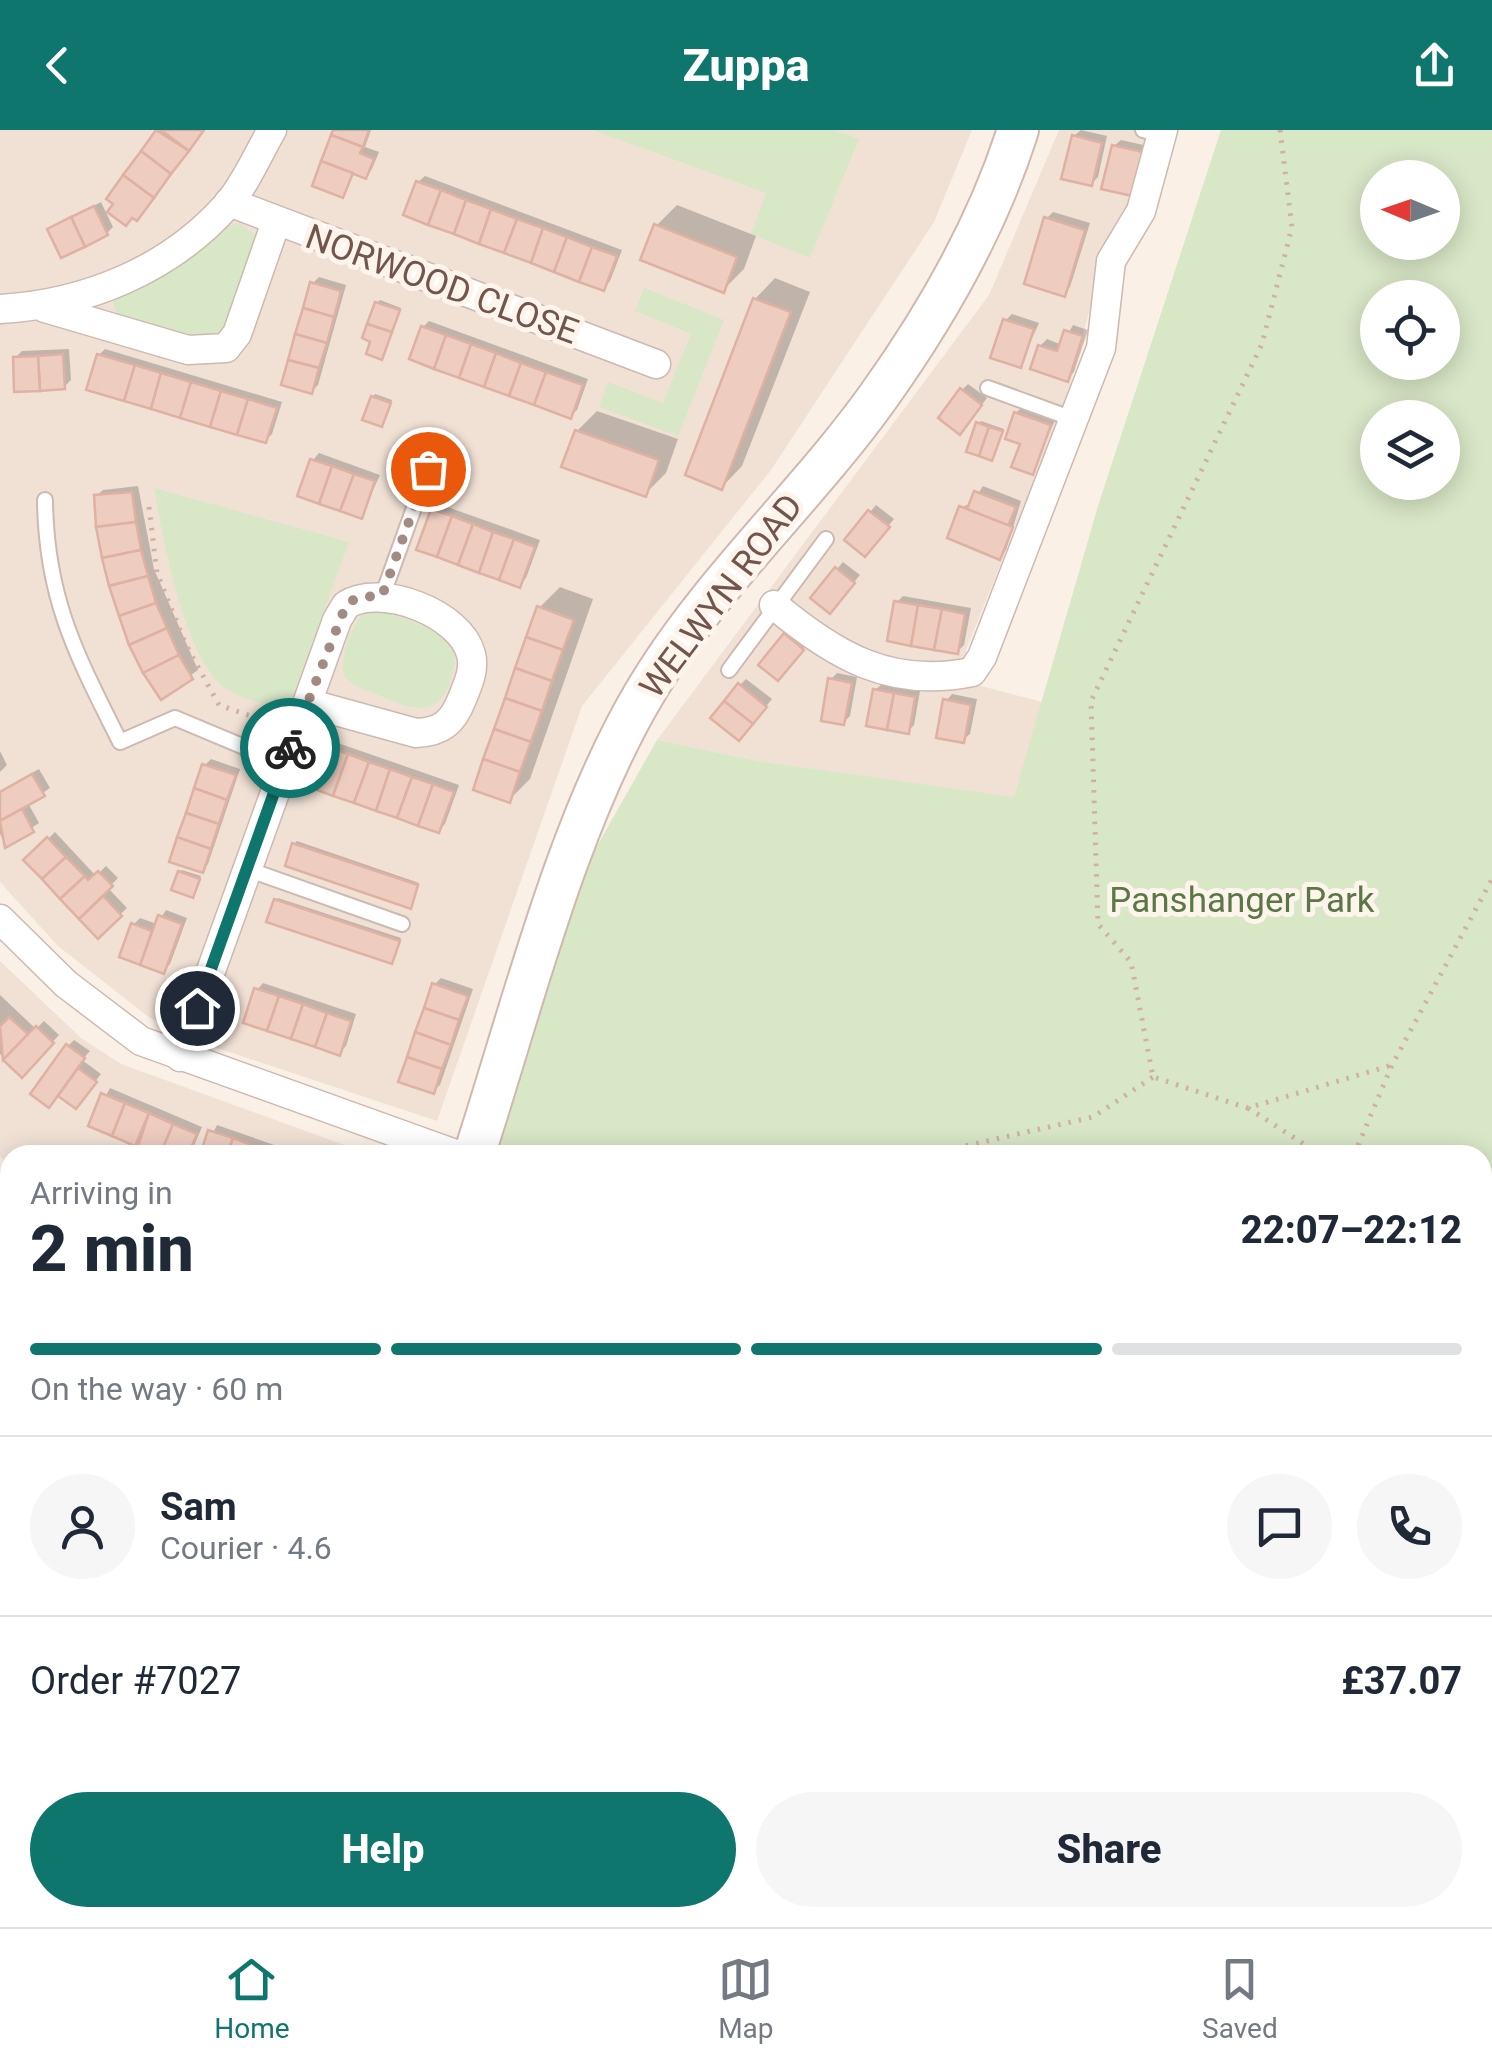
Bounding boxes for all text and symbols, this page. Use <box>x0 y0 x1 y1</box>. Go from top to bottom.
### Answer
icon: back <box>30 38 85 93</box>
icon: share <box>1407 38 1462 93</box>
text: Zuppa <box>683 39 809 92</box>
north arrow <box>1360 160 1460 260</box>
map controls <box>1360 160 1460 500</box>
street label: NORWOOD CLOSE <box>300 216 584 353</box>
button: locate <box>1360 280 1460 380</box>
button: layers <box>1360 400 1460 500</box>
pin <box>386 427 471 512</box>
icon: bag <box>401 442 456 497</box>
street label: WELWYN ROAD <box>632 486 811 706</box>
courier <box>240 698 340 798</box>
icon: bike <box>263 721 318 776</box>
park label: Panshanger Park <box>1109 880 1375 921</box>
pin <box>155 966 240 1051</box>
icon: home <box>170 981 225 1036</box>
text: Arriving in <box>30 1174 173 1212</box>
text: 22:07–22:12 <box>1241 1208 1462 1252</box>
text: 2 min <box>30 1211 194 1287</box>
text: On the way · 60 m <box>30 1370 283 1408</box>
button: person <box>30 1474 135 1579</box>
button: chat <box>1227 1474 1332 1579</box>
button: phone <box>1357 1474 1462 1579</box>
text: Sam <box>160 1485 237 1529</box>
text: Courier · 4.6 <box>160 1529 332 1567</box>
text: Order #7027 <box>30 1659 241 1703</box>
text: £37.07 <box>1341 1659 1462 1703</box>
button: Help <box>30 1792 736 1907</box>
button: Share <box>756 1792 1462 1907</box>
tab: Home <box>214 1952 290 2045</box>
tab: Map <box>718 1952 774 2045</box>
tab: Saved <box>1202 1952 1278 2045</box>

